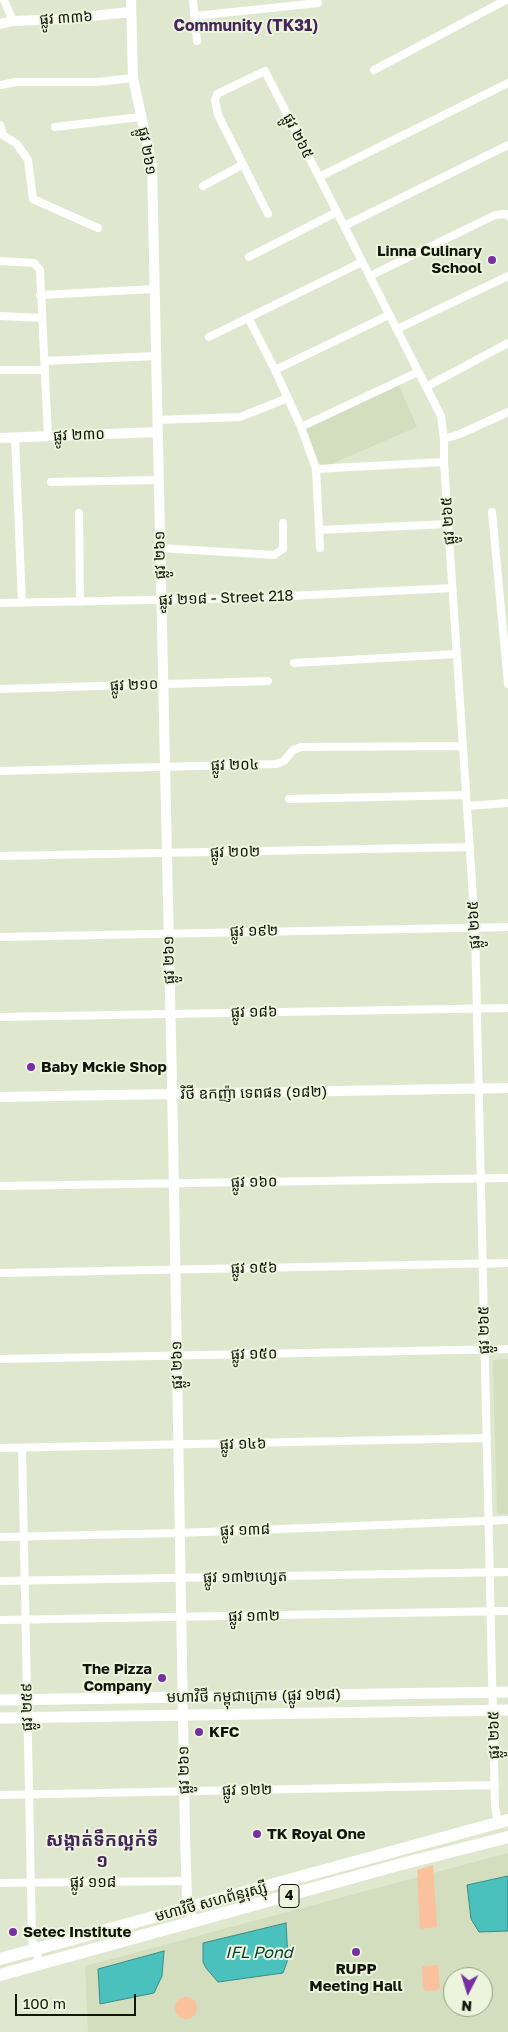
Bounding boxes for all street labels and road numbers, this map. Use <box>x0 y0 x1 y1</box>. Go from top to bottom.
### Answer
street label: ផ្លូវ ៣៣៦ <box>39 7 93 29</box>
street label: ផ្លូវ ២៦៥ <box>279 110 317 162</box>
street label: ផ្លូវ ២៦១ <box>134 126 160 176</box>
street label: ផ្លូវ ២៣០ <box>53 425 105 445</box>
street label: ផ្លូវ ២៦៥ <box>437 496 459 546</box>
street label: ផ្លូវ ២៦១ <box>151 531 169 579</box>
street label: ផ្លូវ ២១៨ - Street 218 <box>158 587 294 609</box>
street label: ផ្លូវ ២១០ <box>109 675 159 695</box>
street label: ផ្លូវ ២០៤ <box>211 756 259 774</box>
street label: ផ្លូវ ២០២ <box>210 843 260 861</box>
street label: ផ្លូវ ២៦៥ <box>464 900 484 950</box>
street label: ផ្លូវ ១៩២ <box>230 922 278 940</box>
street label: ផ្លូវ ២៦១ <box>160 936 178 984</box>
street label: ផ្លូវ ១៨៦ <box>230 1003 278 1021</box>
street label: វិថី ឧកញ៉ា ទេពផន (១៨២) <box>180 1083 328 1103</box>
street label: ផ្លូវ ១៦០ <box>230 1173 278 1191</box>
street label: ផ្លូវ ១៥៦ <box>230 1259 278 1277</box>
street label: ផ្លូវ ២៦៥ <box>475 1306 493 1354</box>
street label: ផ្លូវ ២៦១ <box>168 1341 186 1389</box>
street label: ផ្លូវ ១៥០ <box>230 1345 278 1363</box>
street label: ផ្លូវ ១៤៦ <box>219 1435 267 1453</box>
street label: ផ្លូវ ១៣៨ <box>220 1520 270 1540</box>
street label: ផ្លូវ ១៣២ហ្សេត <box>203 1567 287 1587</box>
street label: ផ្លូវ ១៣២ <box>228 1607 280 1625</box>
street label: ផ្លូវ ២៥៩ <box>18 1683 36 1731</box>
street label: មហាវិថី កម្ពុជាក្រោម (ផ្លូវ ១២៨) <box>167 1685 341 1707</box>
street label: ផ្លូវ ២៦៥ <box>485 1711 503 1759</box>
street label: ផ្លូវ ២៦១ <box>175 1746 193 1794</box>
street label: ផ្លូវ ១២២ <box>222 1781 272 1799</box>
street label: ផ្លូវ ១១៨ <box>70 1873 116 1891</box>
street label: មហាវិថី សហព័ន្ធរុស្ស៊ី <box>153 1878 269 1926</box>
road number: 4 <box>279 1884 299 1908</box>

